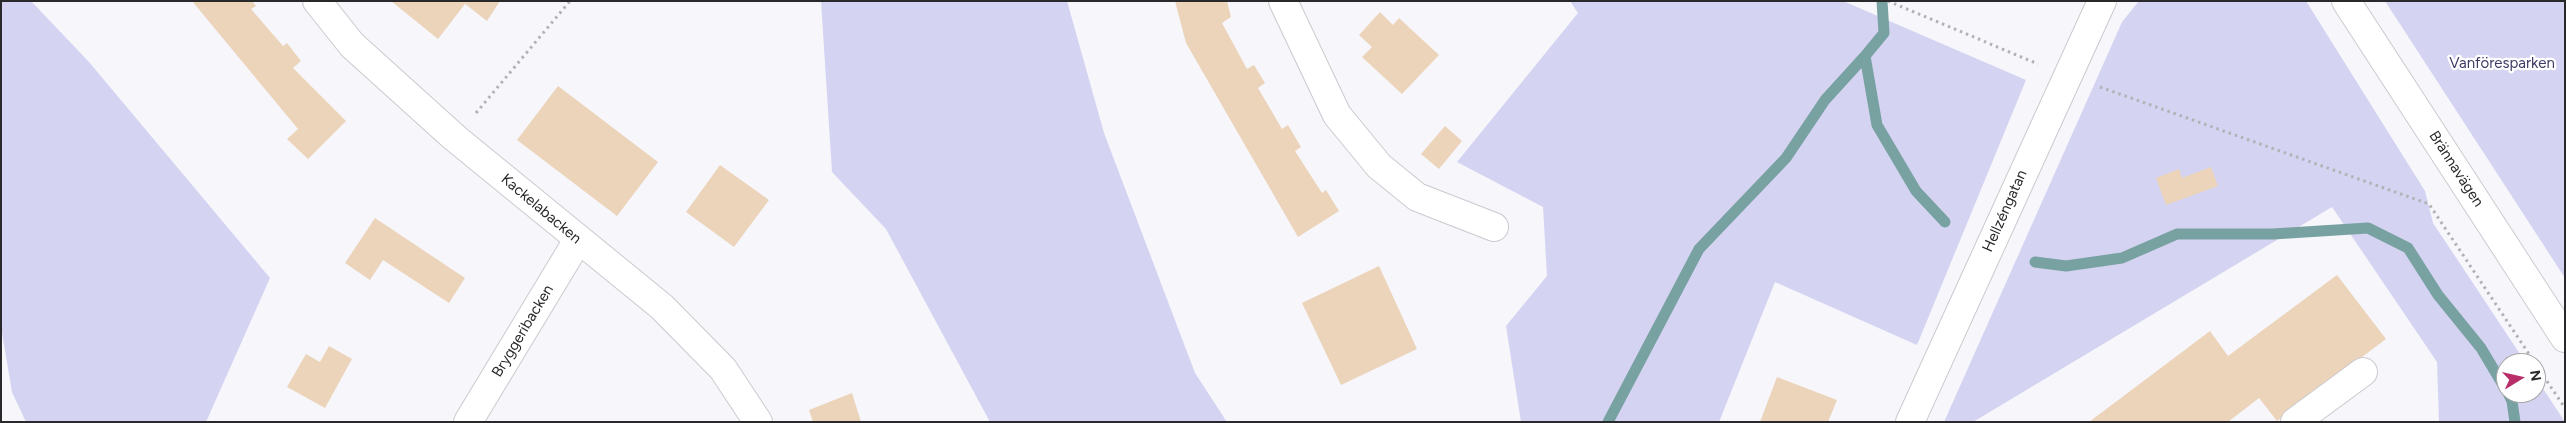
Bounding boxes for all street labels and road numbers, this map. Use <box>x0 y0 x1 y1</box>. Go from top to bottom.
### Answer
street label: Brännavägen <box>2425 128 2487 210</box>
street label: Hellzéngatan <box>1979 167 2031 255</box>
street label: Kackelabacken <box>497 170 585 248</box>
street label: Bryggeribacken <box>488 282 558 380</box>

